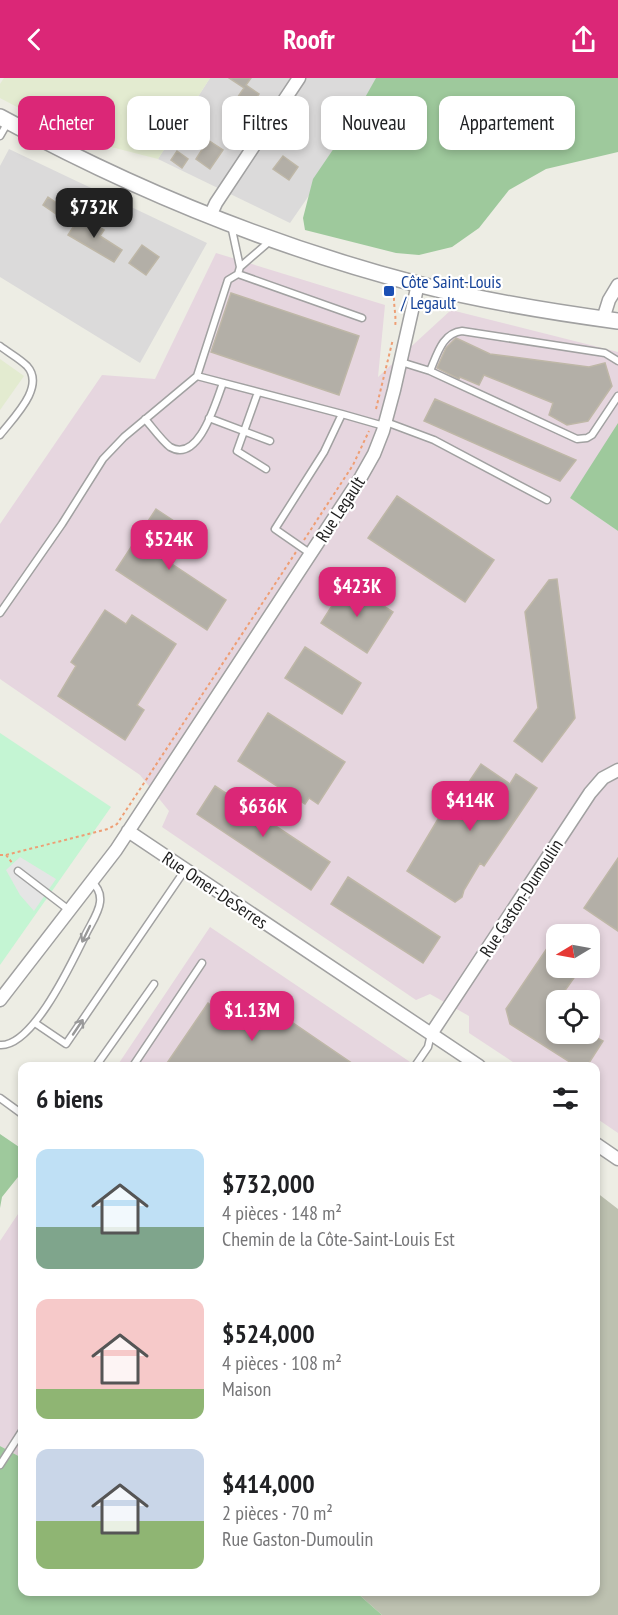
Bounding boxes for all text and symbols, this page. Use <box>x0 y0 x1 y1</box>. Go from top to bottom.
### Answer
text: Roofr <box>283 22 335 56</box>
icon: back <box>18 23 51 56</box>
icon: share <box>567 23 600 56</box>
chip: Acheter <box>18 96 115 150</box>
chip: Louer <box>127 96 210 150</box>
chip: Filtres <box>222 96 309 150</box>
chip: Nouveau <box>321 96 427 150</box>
chip: Appartement <box>439 96 575 150</box>
pin: $732K <box>52 188 136 239</box>
text: $732K <box>70 194 118 220</box>
place label: Côte Saint-Louis / Legault <box>400 270 501 314</box>
marker: Côte Saint-Louis / Legault <box>382 284 396 298</box>
street label: Rue Legault <box>310 472 370 546</box>
pin: $524K <box>127 520 211 571</box>
text: $524K <box>145 526 193 552</box>
pin: $423K <box>315 567 399 618</box>
text: $423K <box>333 573 381 599</box>
pin: $414K <box>428 781 512 832</box>
pin: $636K <box>221 787 305 838</box>
text: $414K <box>446 787 494 813</box>
text: $636K <box>239 793 287 819</box>
street label: Rue Gaston-Dumoulin <box>474 835 568 961</box>
street label: Rue Omer-DeSerres <box>158 846 272 934</box>
one-way arrow <box>79 924 91 942</box>
north arrow <box>546 924 600 978</box>
map controls <box>546 924 600 1044</box>
button: locate <box>546 990 600 1044</box>
pin: $1.13M <box>203 991 301 1042</box>
text: $1.13M <box>224 997 280 1023</box>
one-way arrow <box>72 1019 84 1035</box>
text: 6 biens <box>36 1082 103 1115</box>
icon: filters <box>549 1082 582 1115</box>
text: $732,000 <box>222 1167 315 1200</box>
icon: home <box>84 1173 156 1245</box>
text: 4 pièces · 148 m² <box>222 1200 342 1226</box>
text: Chemin de la Côte-Saint-Louis Est <box>222 1226 455 1252</box>
text: $524,000 <box>222 1317 315 1350</box>
icon: home <box>84 1323 156 1395</box>
text: 4 pièces · 108 m² <box>222 1350 342 1376</box>
text: Maison <box>222 1376 271 1402</box>
text: $414,000 <box>222 1467 315 1500</box>
icon: home <box>84 1473 156 1545</box>
text: 2 pièces · 70 m² <box>222 1500 333 1526</box>
text: Rue Gaston-Dumoulin <box>222 1526 373 1552</box>

